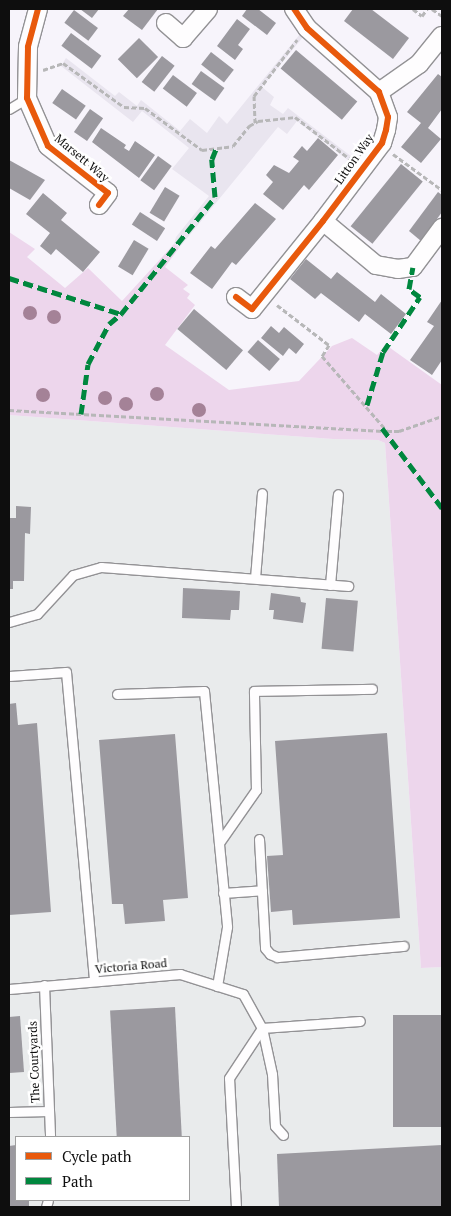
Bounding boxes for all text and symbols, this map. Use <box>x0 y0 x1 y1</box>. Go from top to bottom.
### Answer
street label: Marsett Way <box>52 131 112 185</box>
street label: Litton Way <box>331 131 377 187</box>
street label: Victoria Road <box>94 956 168 976</box>
street label: The Courtyards <box>25 1021 43 1103</box>
legend <box>15 1136 190 1201</box>
text: Cycle path <box>62 1146 132 1166</box>
text: Path <box>62 1171 93 1191</box>

